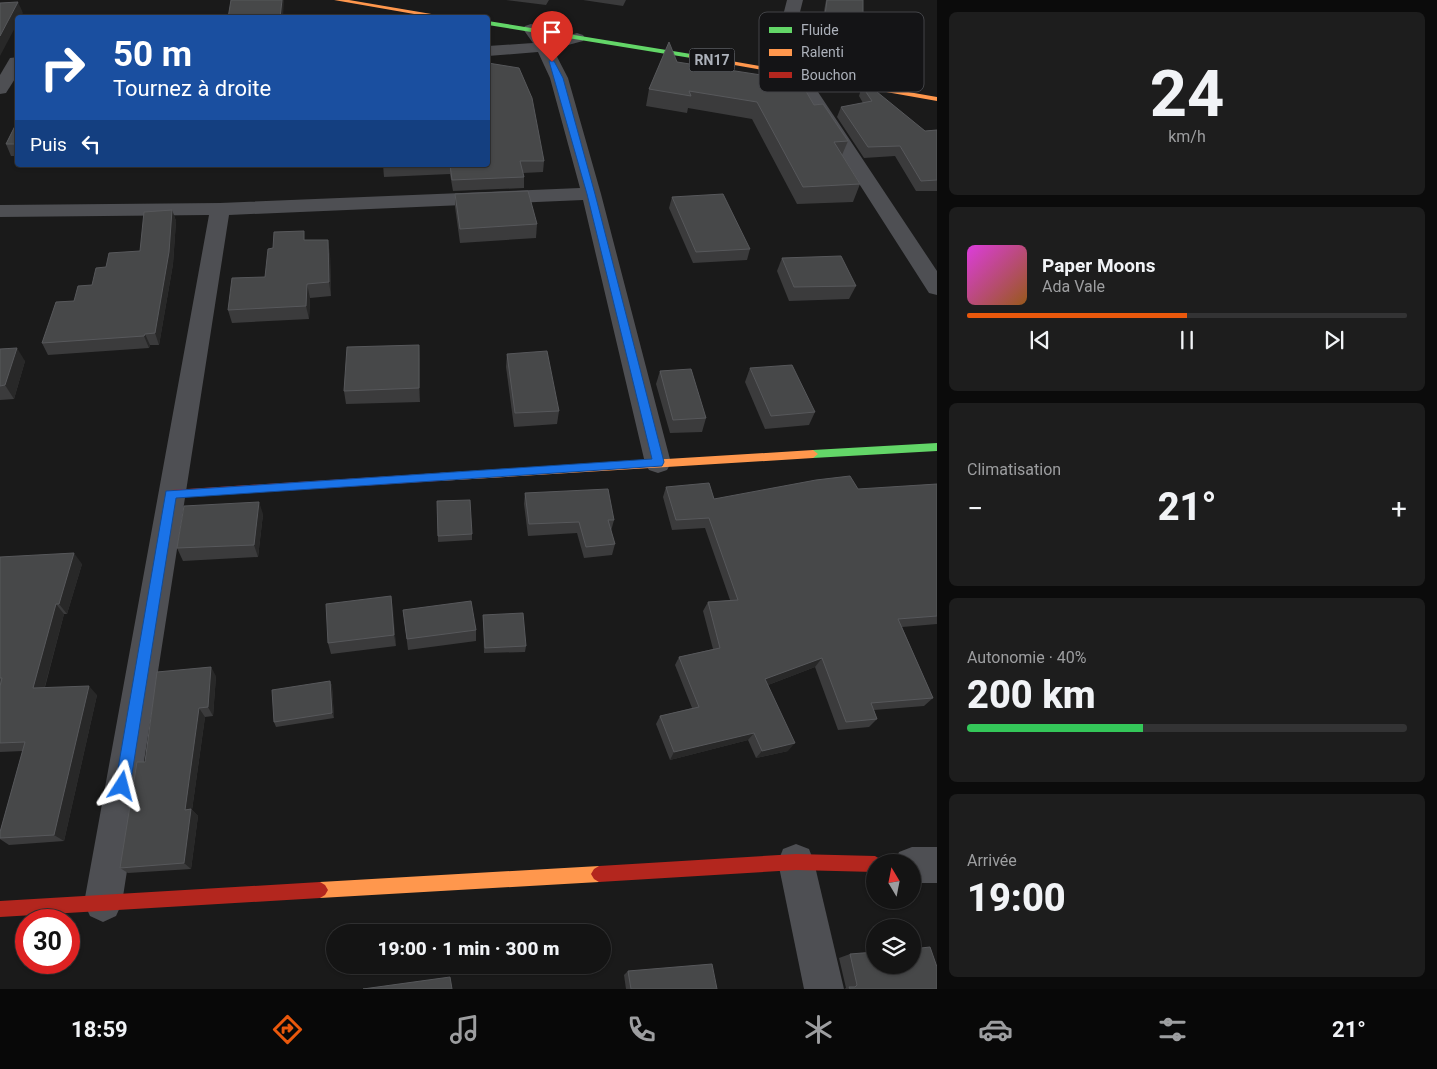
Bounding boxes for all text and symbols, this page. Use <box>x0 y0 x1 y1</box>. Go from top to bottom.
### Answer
pin <box>531 11 573 62</box>
legend <box>759 12 924 92</box>
icon: arrive <box>538 18 566 46</box>
text: Fluide <box>801 22 839 38</box>
text: 50 m <box>113 34 192 75</box>
icon: right <box>30 35 95 100</box>
text: Ralenti <box>801 44 844 60</box>
road number: RN17 <box>690 48 734 72</box>
text: 24 <box>1150 56 1224 132</box>
text: Bouchon <box>801 67 856 83</box>
text: Tournez à droite <box>113 76 271 101</box>
text: km/h <box>1168 127 1206 146</box>
icon: left <box>77 130 105 158</box>
text: Puis <box>30 133 67 156</box>
text: Paper Moons <box>1042 254 1155 277</box>
text: Ada Vale <box>1042 277 1105 296</box>
icon: previous <box>1026 326 1054 354</box>
icon: pause <box>1173 326 1201 354</box>
icon: next <box>1320 326 1348 354</box>
text: Climatisation <box>967 460 1061 479</box>
text: 21° <box>1158 485 1216 529</box>
text: − <box>967 492 983 525</box>
text: + <box>1391 492 1407 525</box>
text: Autonomie · 40% <box>967 648 1087 667</box>
text: 200 km <box>967 673 1096 717</box>
position arrow <box>95 759 147 811</box>
text: Arrivée <box>967 851 1017 870</box>
north arrow <box>866 854 921 909</box>
map controls <box>866 854 921 974</box>
text: 19:00 <box>967 876 1066 920</box>
speed limit sign: 30 <box>15 909 80 974</box>
button: layers <box>866 919 921 974</box>
text: 19:00 · 1 min · 300 m <box>377 937 560 960</box>
icon: directions <box>270 1012 305 1047</box>
icon: music <box>447 1012 482 1047</box>
icon: phone <box>624 1012 659 1047</box>
icon: climate <box>801 1012 836 1047</box>
icon: car <box>978 1012 1013 1047</box>
icon: filters <box>1155 1012 1190 1047</box>
text: 18:59 <box>71 1017 128 1042</box>
text: 21° <box>1332 1017 1366 1042</box>

